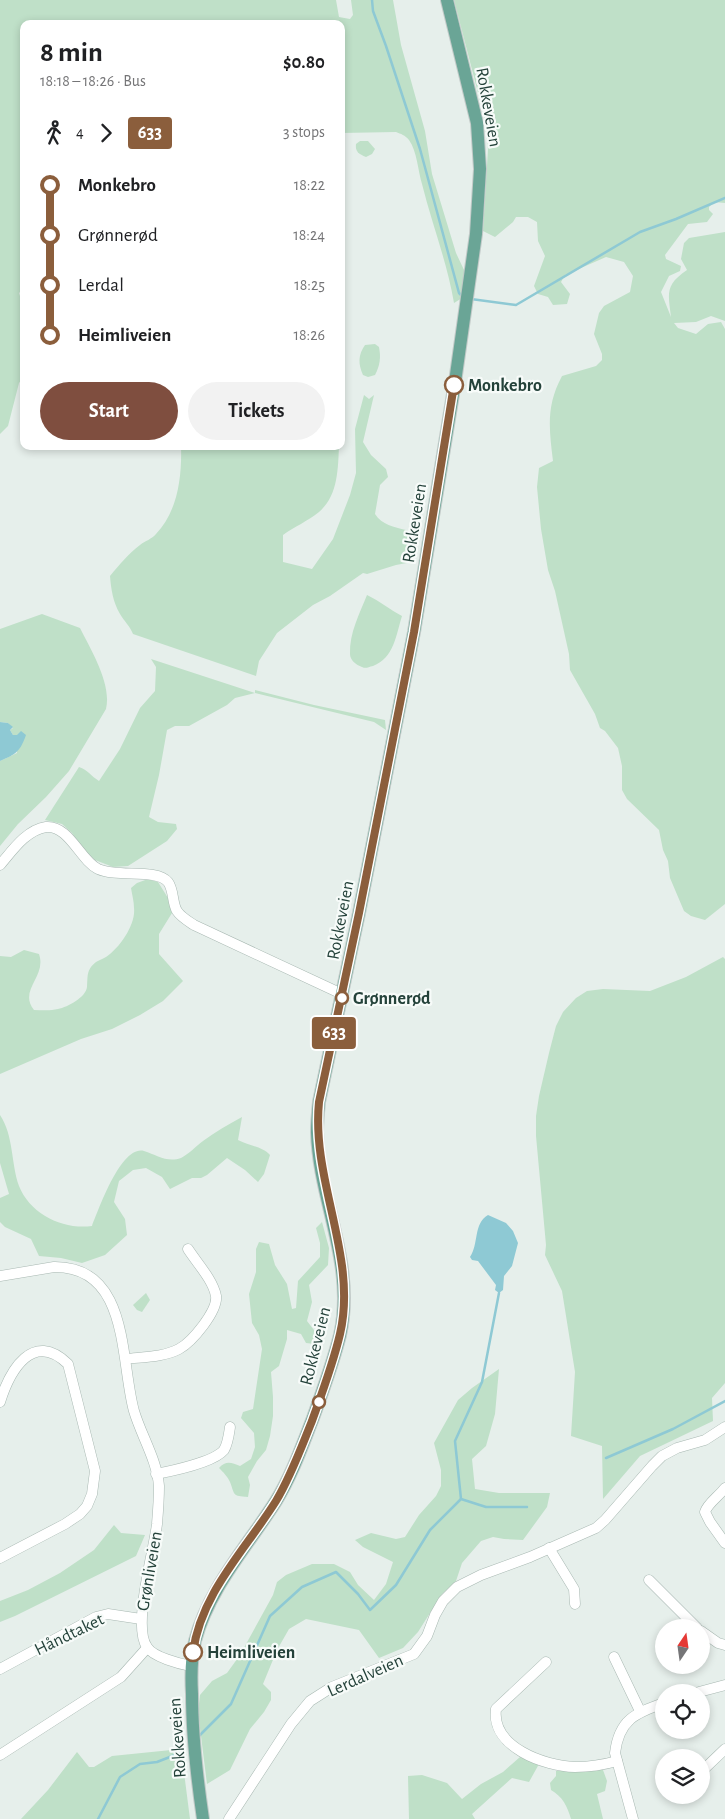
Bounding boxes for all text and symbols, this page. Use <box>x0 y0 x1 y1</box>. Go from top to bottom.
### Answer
text: 8 min <box>40 39 103 67</box>
text: $0.80 <box>283 53 325 72</box>
street label: Rokkeveien <box>472 66 504 148</box>
text: 18:18 – 18:26 · Bus <box>40 73 146 89</box>
icon: walk <box>40 119 68 147</box>
icon: forward <box>92 119 120 147</box>
text: 4 <box>76 124 84 140</box>
text: 633 <box>138 124 162 142</box>
text: 3 stops <box>283 124 325 140</box>
text: Monkebro <box>78 176 156 195</box>
text: 18:22 <box>294 177 325 193</box>
text: Grønnerød <box>78 226 158 245</box>
text: 18:24 <box>293 227 325 243</box>
text: Lerdal <box>78 276 124 295</box>
text: 18:25 <box>294 277 325 293</box>
text: Heimliveien <box>78 326 171 345</box>
text: 18:26 <box>293 327 325 343</box>
marker: Monkebro <box>444 375 464 395</box>
place label: Monkebro <box>468 377 542 395</box>
button: Start <box>40 382 178 440</box>
button: Tickets <box>188 382 325 440</box>
street label: Rokkeveien <box>400 482 430 564</box>
street label: Rokkeveien <box>324 879 357 961</box>
place label: Grønnerød <box>353 990 431 1008</box>
marker: Grønnerød <box>335 991 349 1005</box>
line badge: 633 <box>305 1017 363 1049</box>
text: 633 <box>322 1024 346 1042</box>
street label: Rokkeveien <box>298 1305 334 1387</box>
unlabelled marker <box>312 1395 326 1409</box>
street label: Grønliveien <box>134 1530 166 1612</box>
street label: Håndtaket <box>32 1610 107 1659</box>
north arrow <box>655 1619 710 1674</box>
map controls <box>655 1619 710 1804</box>
marker: Heimliveien <box>183 1642 203 1662</box>
place label: Heimliveien <box>207 1644 295 1662</box>
street label: Lerdalveien <box>325 1651 406 1701</box>
button: locate <box>655 1684 710 1739</box>
street label: Rokkeveien <box>166 1697 190 1779</box>
button: layers <box>655 1749 710 1804</box>

